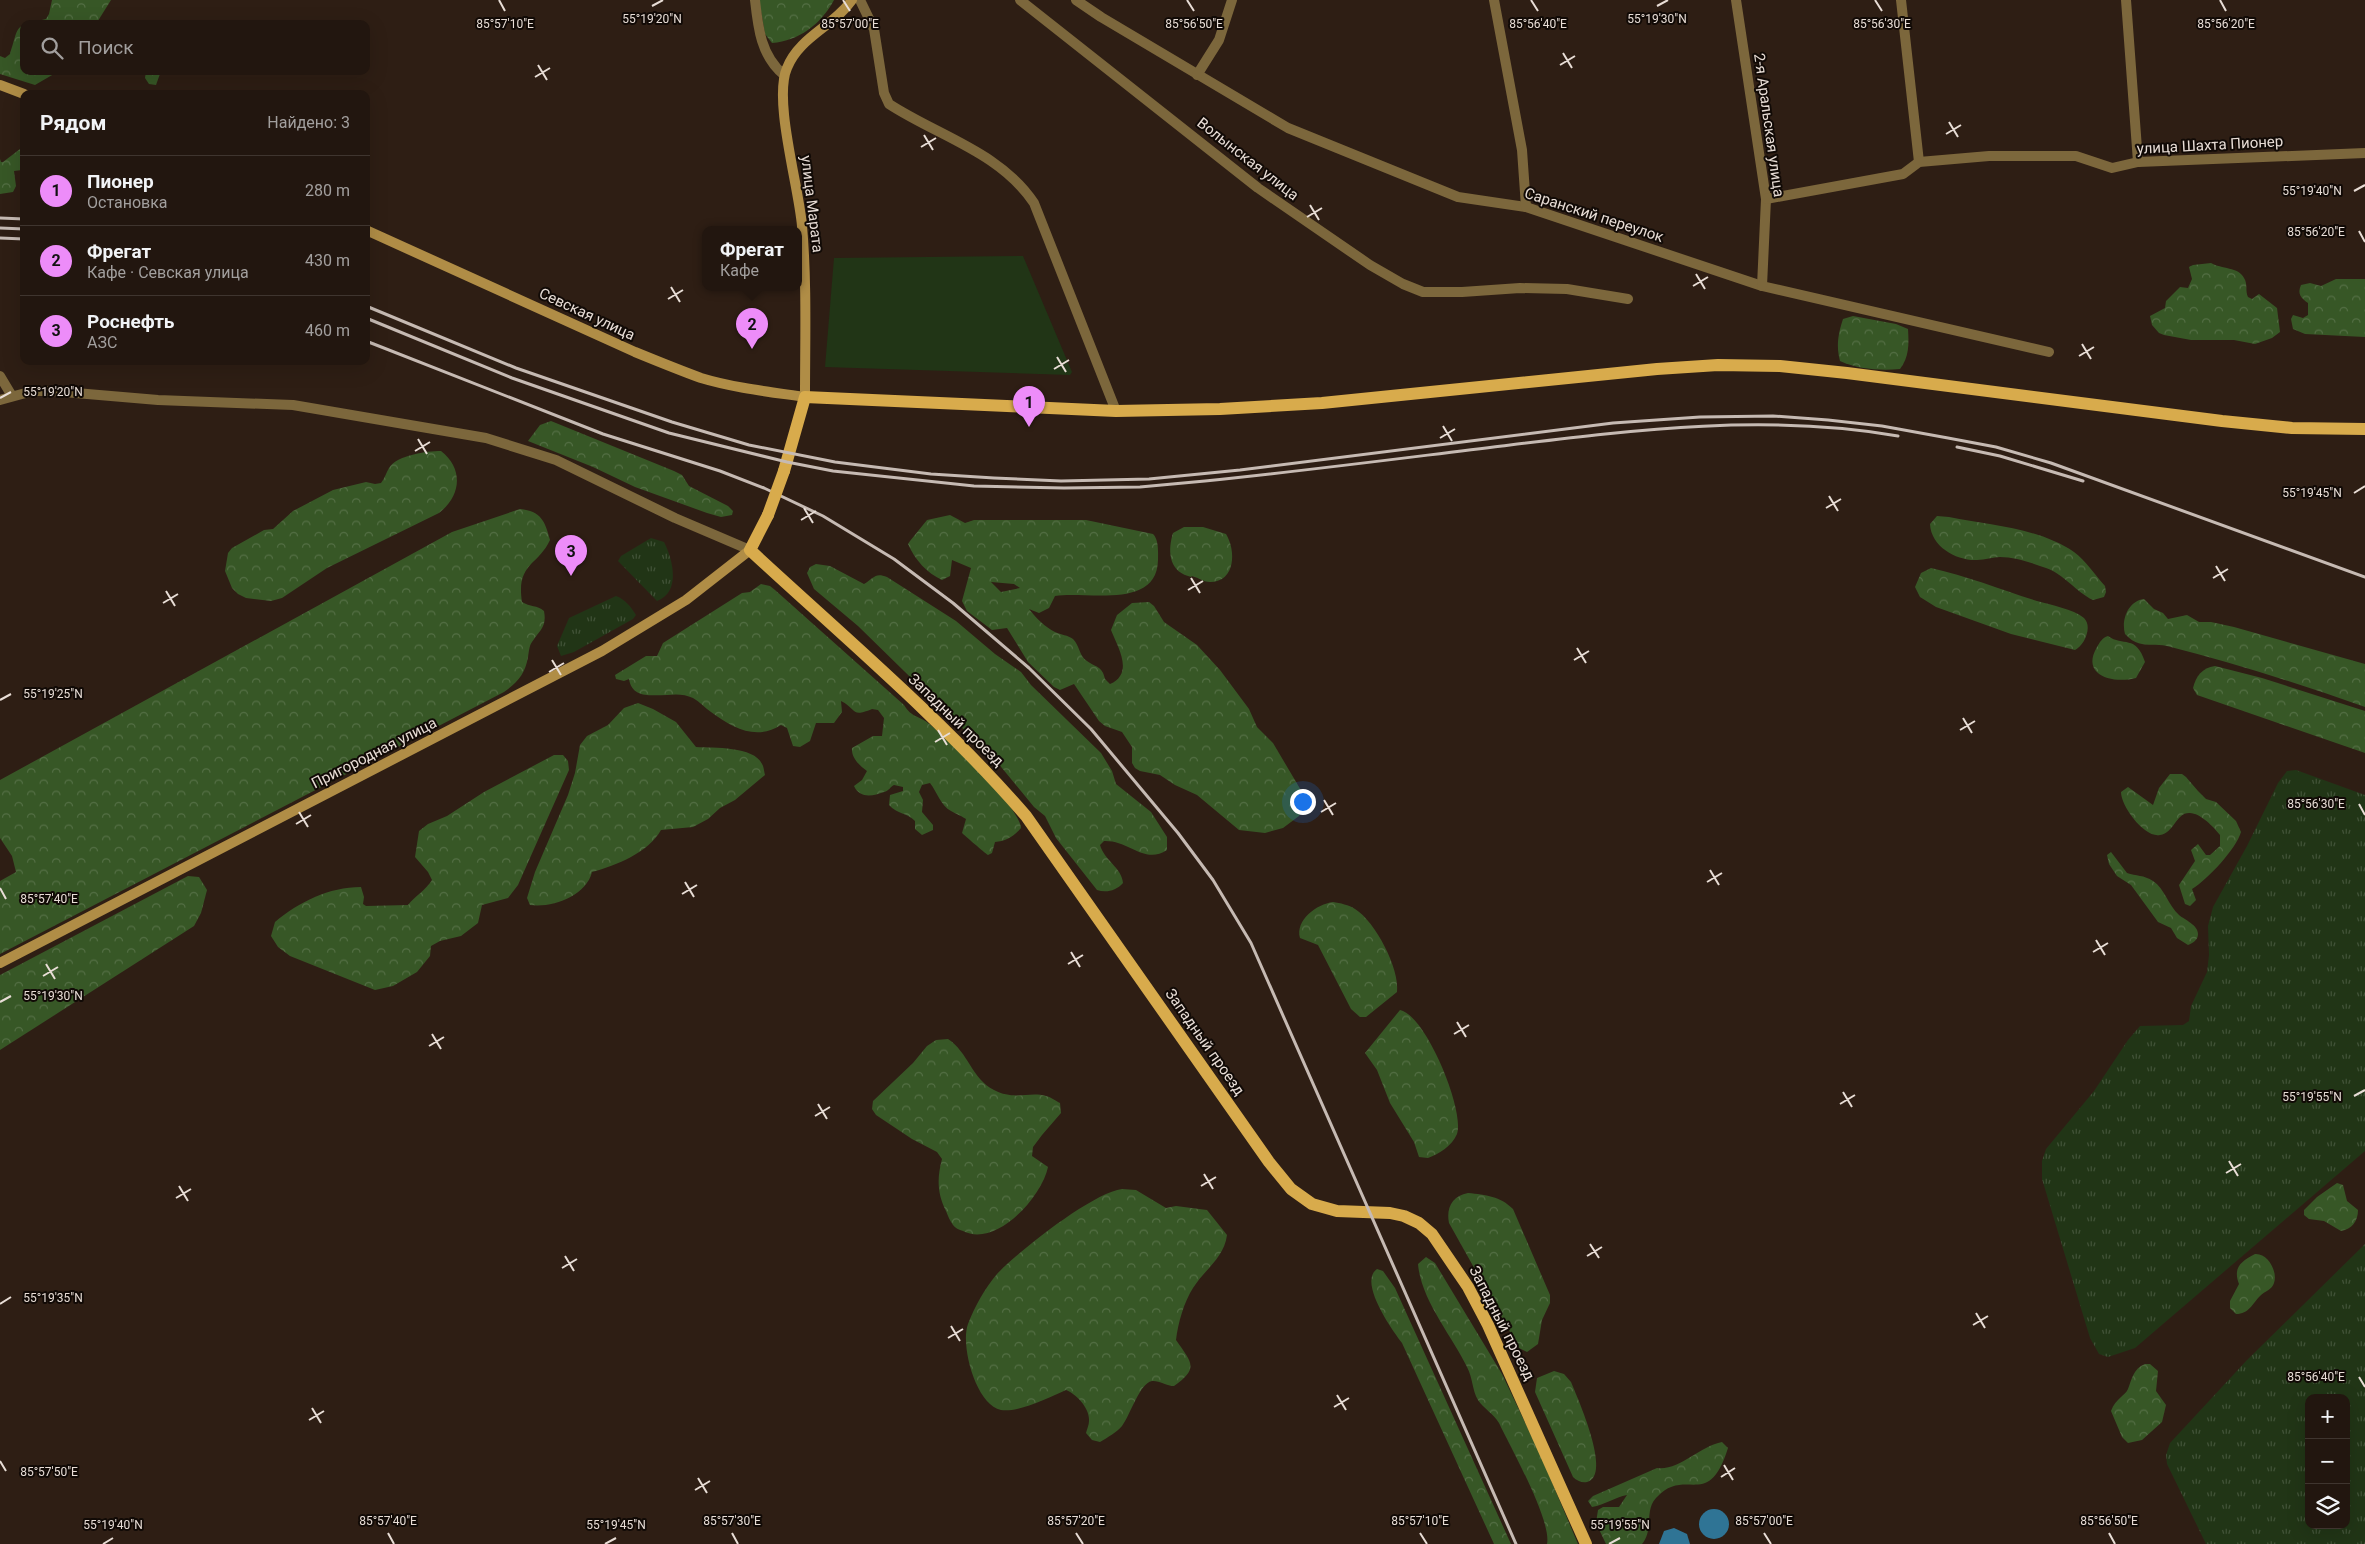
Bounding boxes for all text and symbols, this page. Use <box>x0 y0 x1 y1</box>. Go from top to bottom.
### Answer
text: 55°19'20"N <box>622 12 682 26</box>
text: 55°19'30"N <box>1627 12 1687 26</box>
text: 85°57'10"E <box>476 17 534 31</box>
text: 85°57'00"E <box>821 17 879 31</box>
text: 85°56'50"E <box>1165 17 1223 31</box>
text: 85°56'40"E <box>1509 17 1567 31</box>
text: 85°56'30"E <box>1853 17 1911 31</box>
text: 85°56'20"E <box>2197 17 2255 31</box>
search box <box>20 20 370 75</box>
icon: search <box>38 34 66 62</box>
text: Поиск <box>78 36 134 59</box>
street label: 2-я Аральская улица <box>1750 52 1788 198</box>
text: Рядом <box>40 111 106 135</box>
text: Найдено: 3 <box>267 113 350 132</box>
street label: Волынская улица <box>1194 114 1302 204</box>
street label: улица Шахта Пионер <box>2136 132 2284 158</box>
street label: улица Марата <box>797 154 827 254</box>
text: Пионер <box>87 170 154 193</box>
text: 1 <box>51 181 61 200</box>
text: 280 m <box>305 181 350 200</box>
street label: Саранский переулок <box>1522 184 1666 246</box>
text: 55°19'40"N <box>2282 184 2342 198</box>
text: Остановка <box>87 193 168 212</box>
text: 85°56'20"E <box>2287 225 2345 239</box>
popup <box>702 226 802 291</box>
text: Фрегат <box>720 238 784 261</box>
text: Фрегат <box>87 240 151 263</box>
text: 2 <box>51 251 61 270</box>
text: 430 m <box>305 251 350 270</box>
text: Кафе <box>720 261 759 280</box>
text: Кафе · Севская улица <box>87 263 249 282</box>
street label: Севская улица <box>536 284 638 344</box>
pin: 2 <box>736 308 768 349</box>
text: Роснефть <box>87 310 174 333</box>
text: 3 <box>51 321 61 340</box>
text: 460 m <box>305 321 350 340</box>
text: АЗС <box>87 333 117 352</box>
text: 55°19'20"N <box>23 385 83 399</box>
pin: 1 <box>1013 386 1045 427</box>
text: 55°19'45"N <box>2282 486 2342 500</box>
pin: 3 <box>555 535 587 576</box>
street label: Западный проезд <box>904 670 1008 770</box>
text: 55°19'25"N <box>23 687 83 701</box>
street label: Пригородная улица <box>308 714 440 792</box>
your location <box>1290 789 1316 815</box>
text: 85°56'30"E <box>2287 797 2345 811</box>
text: 85°57'40"E <box>20 892 78 906</box>
street label: Западный проезд <box>1162 985 1248 1099</box>
text: 55°19'30"N <box>23 989 83 1003</box>
text: 55°19'55"N <box>2282 1090 2342 1104</box>
street label: Западный проезд <box>1465 1263 1539 1383</box>
text: 55°19'35"N <box>23 1291 83 1305</box>
text: 85°56'40"E <box>2287 1370 2345 1384</box>
map controls <box>2305 1394 2350 1529</box>
button: + <box>2305 1394 2350 1439</box>
button: − <box>2305 1439 2350 1484</box>
text: 85°57'50"E <box>20 1465 78 1479</box>
button: layers <box>2305 1484 2350 1529</box>
text: 85°57'40"E <box>359 1514 417 1528</box>
text: 85°57'30"E <box>703 1514 761 1528</box>
text: 85°57'20"E <box>1047 1514 1105 1528</box>
text: 85°57'10"E <box>1391 1514 1449 1528</box>
text: 85°57'00"E <box>1735 1514 1793 1528</box>
text: 85°56'50"E <box>2080 1514 2138 1528</box>
text: 55°19'40"N <box>83 1518 143 1532</box>
text: 55°19'45"N <box>586 1518 646 1532</box>
text: 55°19'55"N <box>1590 1518 1650 1532</box>

